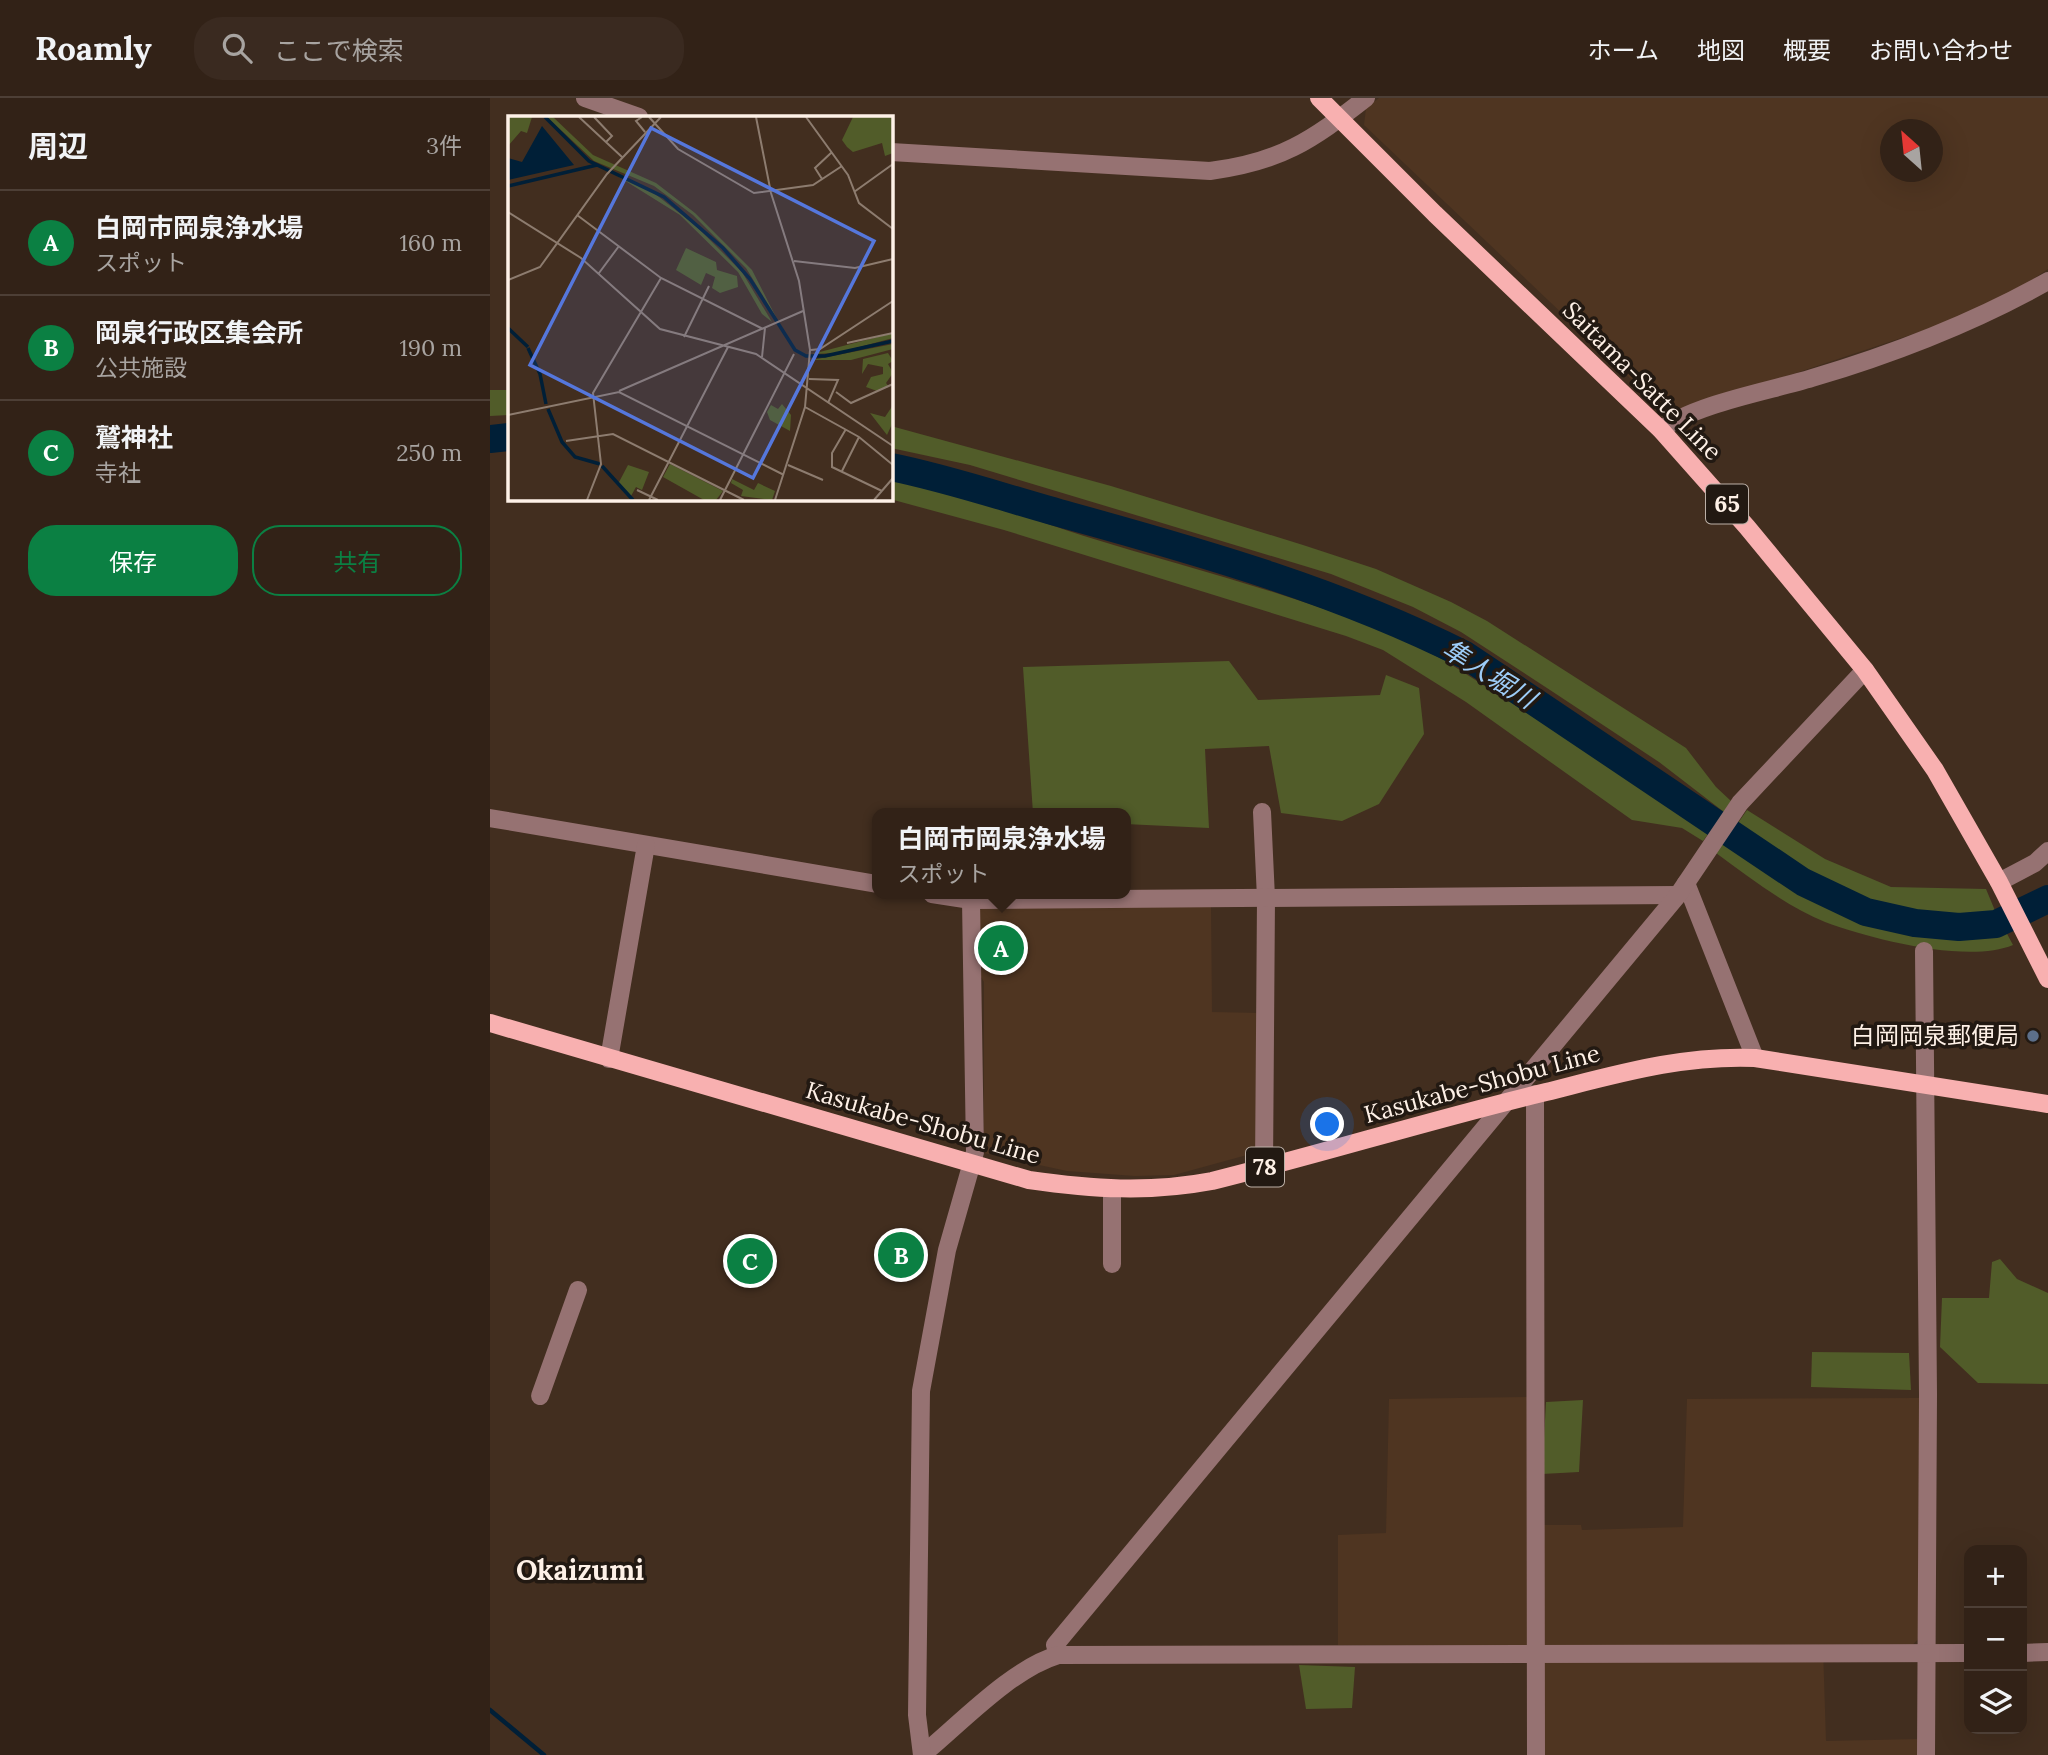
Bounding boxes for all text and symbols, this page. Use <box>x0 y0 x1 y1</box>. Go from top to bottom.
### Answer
search box <box>194 17 684 80</box>
text: Roamly <box>35 27 152 69</box>
icon: search <box>218 29 256 67</box>
text: ここで検索 <box>274 34 404 67</box>
text: ホーム <box>1588 35 1659 66</box>
text: 地図 <box>1697 35 1745 66</box>
text: 概要 <box>1783 35 1831 66</box>
text: お問い合わせ <box>1869 35 2013 66</box>
inset map <box>508 116 892 500</box>
north arrow <box>1880 119 1943 182</box>
text: 周辺 <box>28 127 88 165</box>
text: 3件 <box>426 131 462 160</box>
text: 白岡市岡泉浄水場 <box>95 211 303 244</box>
text: A <box>43 228 59 257</box>
text: 160 m <box>399 228 462 257</box>
text: スポット <box>95 248 187 277</box>
street label: Saitama-Satte Line <box>1556 295 1728 467</box>
text: 岡泉行政区集会所 <box>95 316 303 349</box>
text: B <box>43 333 59 362</box>
text: 190 m <box>399 333 462 362</box>
text: 公共施設 <box>95 353 187 382</box>
text: 鷲神社 <box>95 421 173 454</box>
text: C <box>43 438 59 467</box>
text: 250 m <box>396 438 462 467</box>
text: 寺社 <box>95 458 141 487</box>
road number: 65 <box>1706 484 1748 524</box>
button: 保存 <box>28 525 238 596</box>
button: 共有 <box>252 525 462 596</box>
water label: 隼人堀川 <box>1436 632 1545 717</box>
popup <box>872 808 1131 899</box>
text: 白岡市岡泉浄水場 <box>897 822 1106 855</box>
text: スポット <box>897 859 989 888</box>
pin: A <box>978 922 1024 974</box>
place label: 白岡岡泉郵便局 <box>1851 1020 2019 1051</box>
marker: 白岡岡泉郵便局 <box>2025 1028 2041 1044</box>
street label: Kasukabe-Shobu Line <box>1361 1037 1603 1130</box>
street label: Kasukabe-Shobu Line <box>802 1074 1044 1171</box>
your location <box>1310 1107 1344 1141</box>
road number: 78 <box>1246 1148 1284 1186</box>
pin: B <box>878 1229 924 1281</box>
pin: C <box>727 1235 773 1287</box>
map controls <box>1964 1545 2027 1734</box>
button: + <box>1964 1545 2027 1608</box>
district label: Okaizumi <box>516 1552 644 1588</box>
button: − <box>1964 1608 2027 1671</box>
button: layers <box>1964 1671 2027 1734</box>

